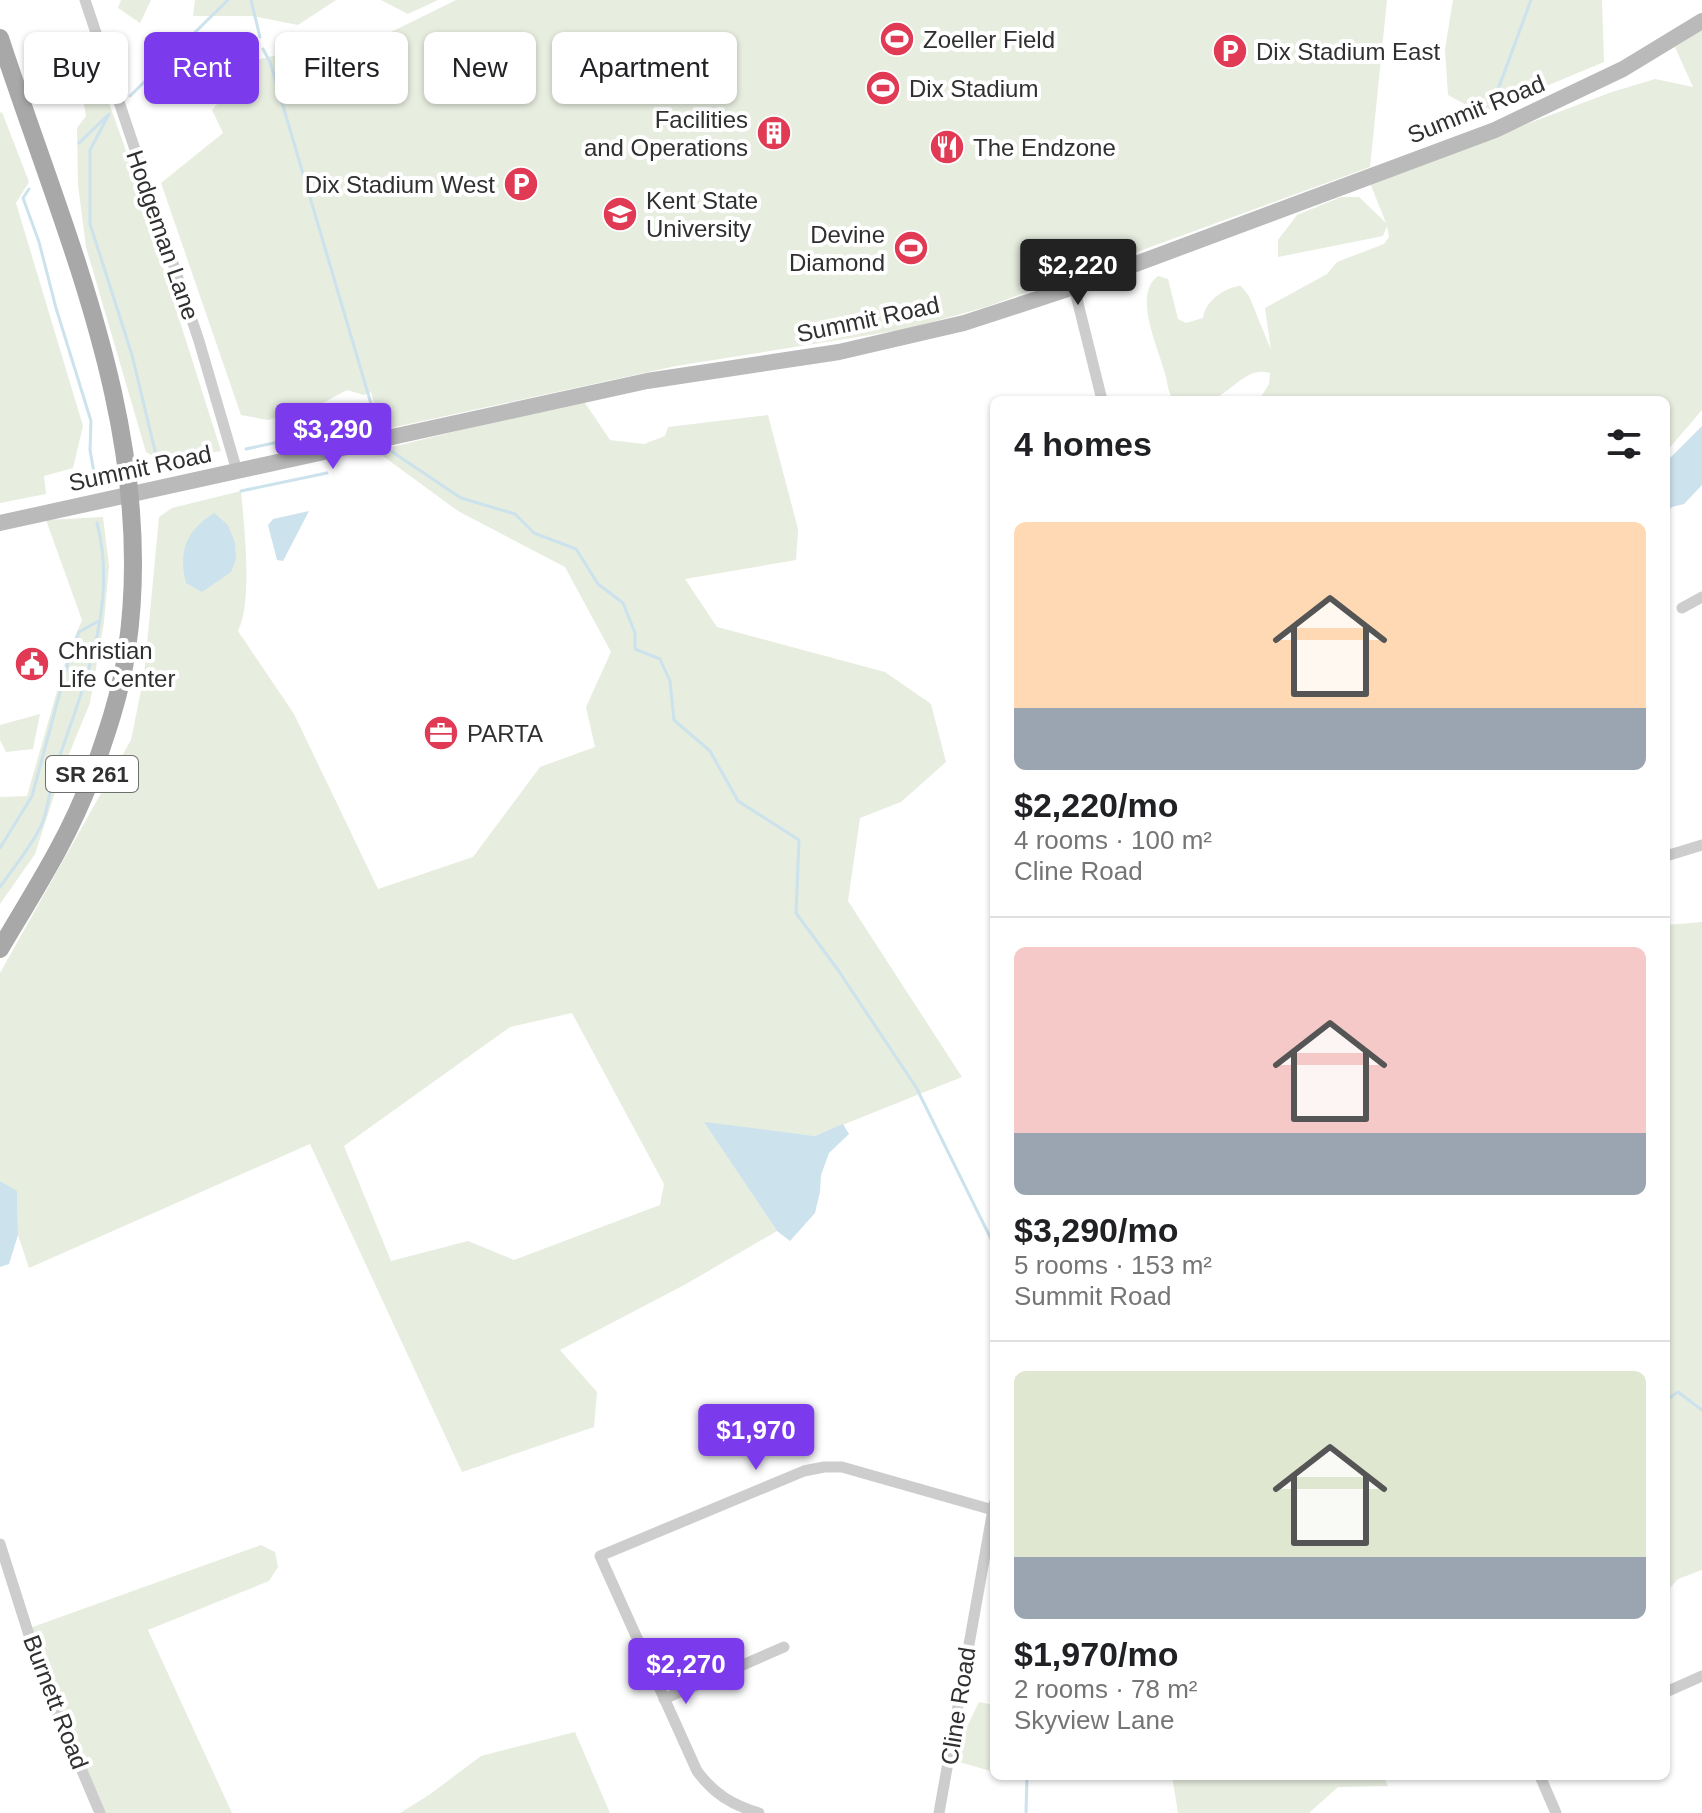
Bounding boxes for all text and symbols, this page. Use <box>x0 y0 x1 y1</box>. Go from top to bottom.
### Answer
sports icon: Zoeller Field <box>878 20 916 58</box>
place label: Zoeller Field <box>923 26 1055 53</box>
chip: Buy <box>24 32 128 104</box>
chip: Rent <box>144 32 259 104</box>
chip: Filters <box>275 32 408 104</box>
chip: New <box>424 32 536 104</box>
chip: Apartment <box>552 32 737 104</box>
parking icon: Dix Stadium East <box>1211 32 1249 70</box>
place label: Dix Stadium East <box>1256 38 1440 65</box>
sports icon: Dix Stadium <box>864 69 902 107</box>
street label: Summit Road <box>1404 69 1548 149</box>
place label: Dix Stadium <box>909 75 1038 102</box>
place label: Facilities and Operations <box>584 106 748 161</box>
building icon: Facilities and Operations <box>755 114 793 152</box>
restaurant icon: The Endzone <box>928 128 966 166</box>
place label: The Endzone <box>973 134 1116 161</box>
street label: Hodgeman Lane <box>121 147 205 323</box>
parking icon: Dix Stadium West <box>502 165 540 203</box>
place label: Dix Stadium West <box>305 171 495 198</box>
place label: Kent State University <box>646 187 758 242</box>
school or university icon: Kent State University <box>601 195 639 233</box>
place label: Devine Diamond <box>789 221 885 276</box>
sports icon: Devine Diamond <box>892 229 930 267</box>
pin: $2,220 <box>1013 239 1143 307</box>
text: $2,220 <box>1038 250 1118 280</box>
street label: Summit Road <box>794 291 942 347</box>
pin: $3,290 <box>268 403 398 471</box>
text: $3,290 <box>293 414 373 444</box>
icon: filters <box>1602 422 1646 466</box>
text: 4 homes <box>1014 425 1152 463</box>
street label: Summit Road <box>66 440 214 496</box>
icon: home <box>1258 574 1402 718</box>
place label: Christian Life Center <box>58 637 175 692</box>
public building icon: Christian Life Center <box>13 645 51 683</box>
office icon: PARTA <box>422 714 460 752</box>
place label: PARTA <box>467 720 543 747</box>
road number: SR 261 <box>46 756 138 792</box>
text: $2,220/mo <box>1014 786 1178 824</box>
text: 4 rooms · 100 m² <box>1014 825 1212 855</box>
text: Cline Road <box>1014 856 1143 886</box>
icon: home <box>1258 999 1402 1143</box>
text: $3,290/mo <box>1014 1211 1178 1249</box>
text: 5 rooms · 153 m² <box>1014 1250 1212 1280</box>
text: Summit Road <box>1014 1281 1172 1311</box>
pin: $1,970 <box>691 1404 821 1472</box>
text: $1,970 <box>716 1415 796 1445</box>
icon: home <box>1258 1423 1402 1567</box>
street label: Burnett Road <box>18 1631 94 1773</box>
text: $1,970/mo <box>1014 1635 1178 1673</box>
pin: $2,270 <box>621 1638 751 1706</box>
street label: Cline Road <box>935 1645 981 1767</box>
text: $2,270 <box>646 1649 726 1679</box>
text: 2 rooms · 78 m² <box>1014 1674 1198 1704</box>
text: Skyview Lane <box>1014 1705 1174 1735</box>

